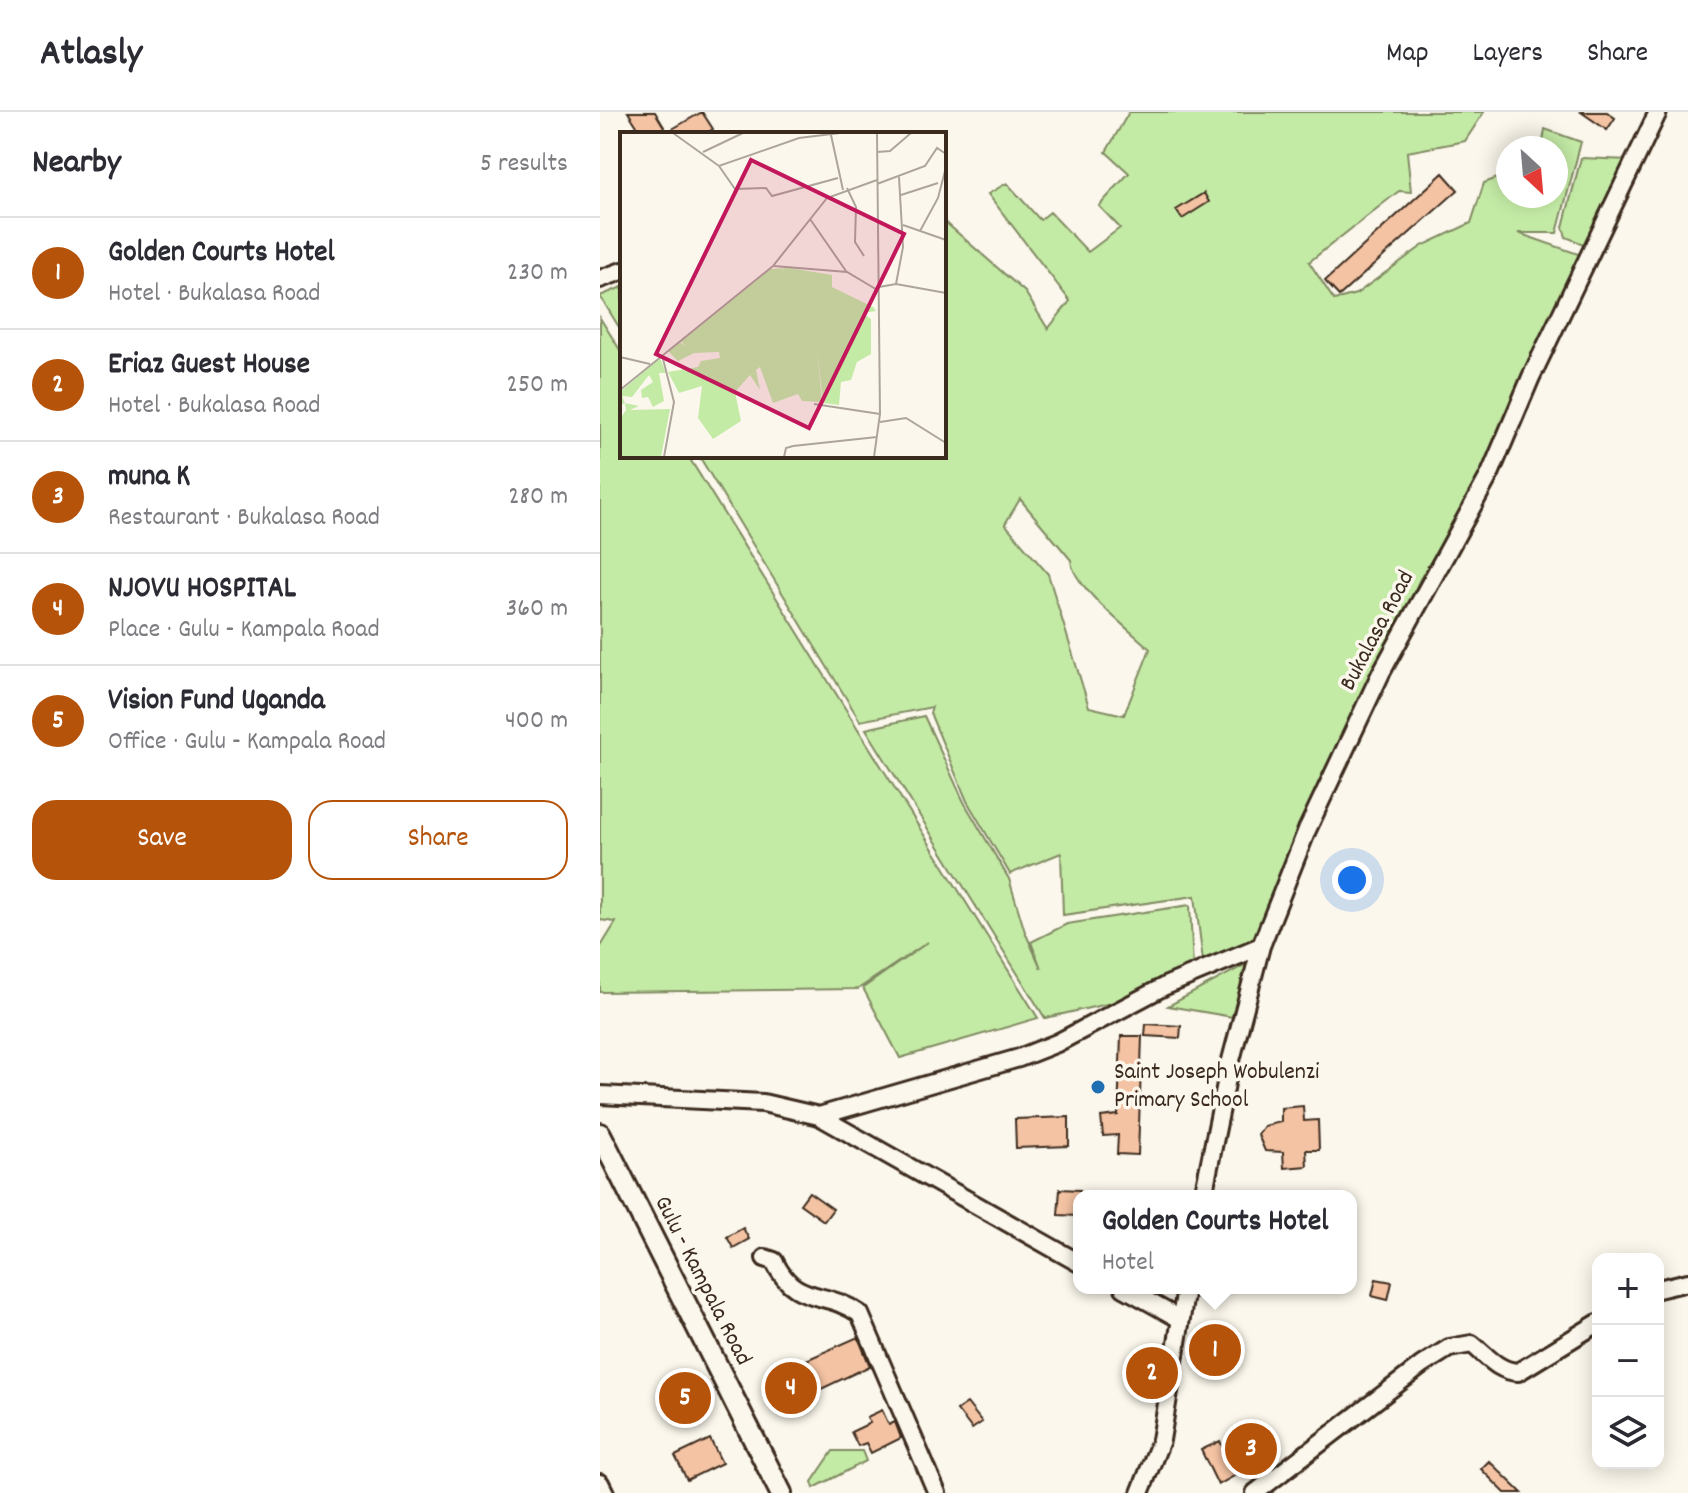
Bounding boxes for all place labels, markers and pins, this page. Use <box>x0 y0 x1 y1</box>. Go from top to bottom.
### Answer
place label: Saint Joseph Wobulenzi Primary School <box>1114 1056 1319 1118</box>
marker: Saint Joseph Wobulenzi Primary School <box>1089 1078 1107 1096</box>
pin: 1 <box>1189 1320 1241 1380</box>
pin: 2 <box>1126 1343 1178 1403</box>
pin: 4 <box>765 1358 817 1418</box>
pin: 5 <box>659 1368 711 1428</box>
pin: 3 <box>1225 1419 1277 1479</box>

